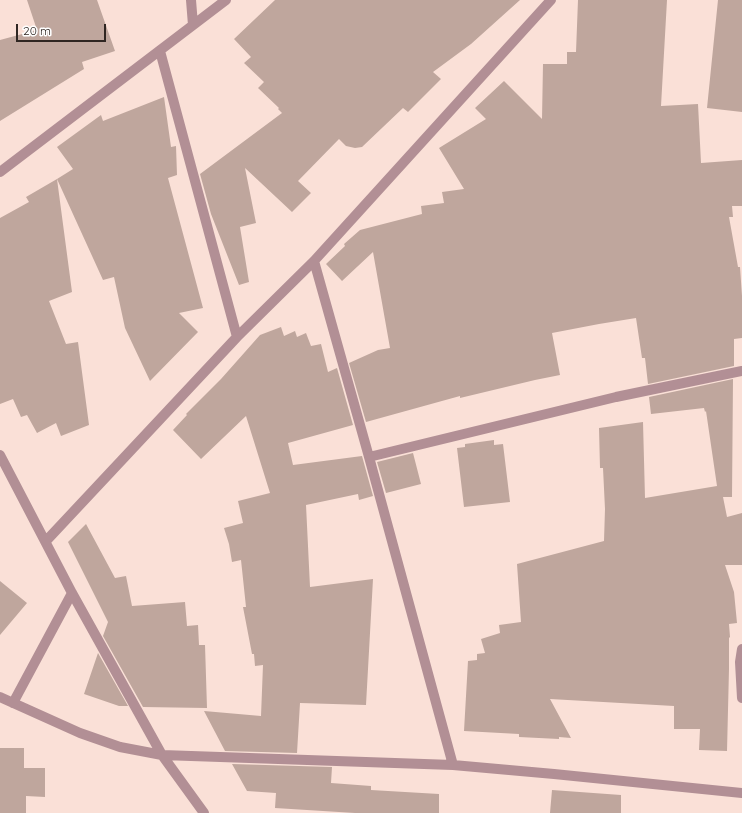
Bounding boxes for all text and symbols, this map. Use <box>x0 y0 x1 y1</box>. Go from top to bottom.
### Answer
scale bar <box>18 16 108 42</box>
text: 20 m <box>23 23 51 38</box>

